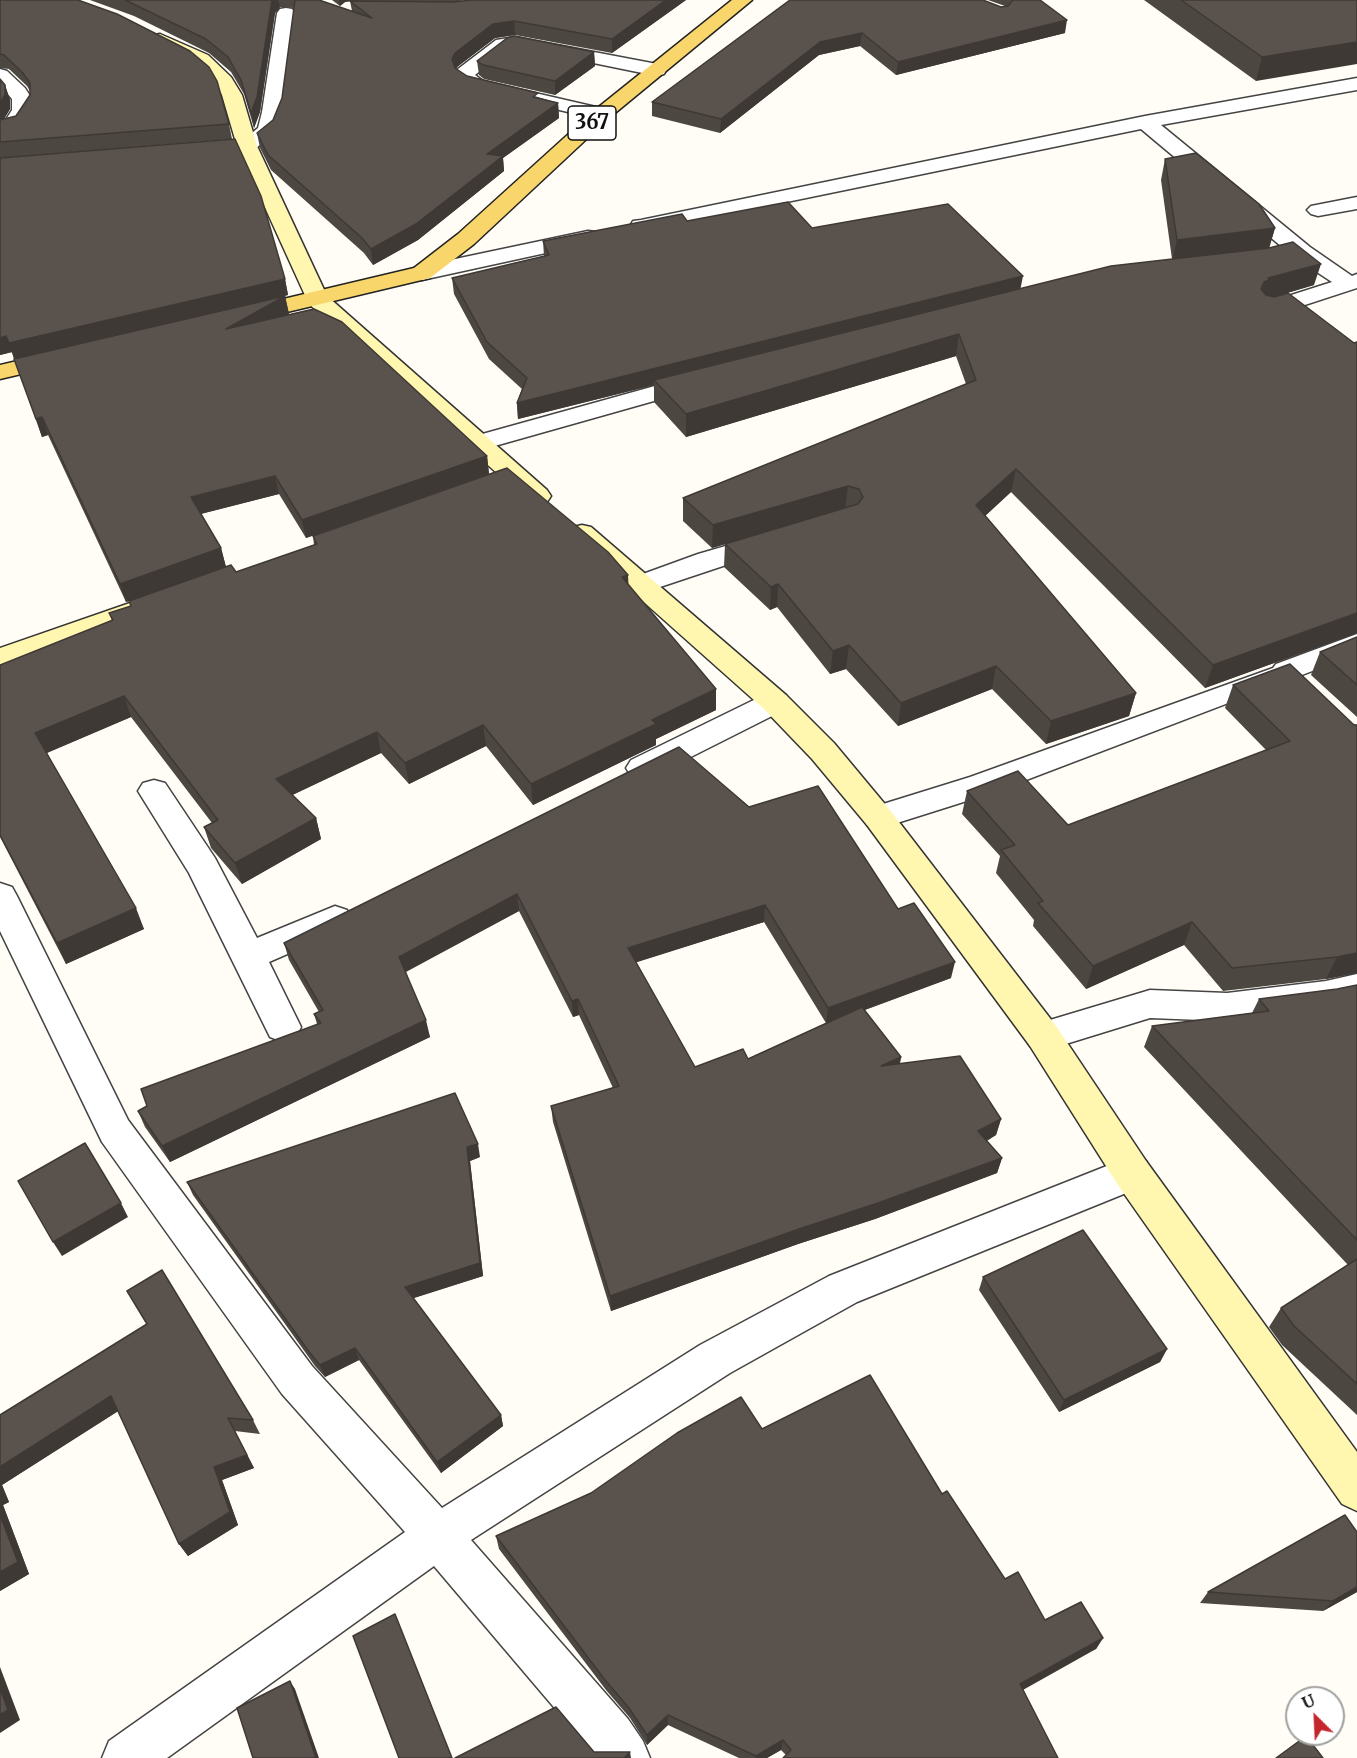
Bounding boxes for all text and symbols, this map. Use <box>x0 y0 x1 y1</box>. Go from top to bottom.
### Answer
road number: 367 <box>568 106 616 140</box>
north arrow <box>1285 1686 1345 1746</box>
text: U <box>1299 1690 1318 1713</box>

